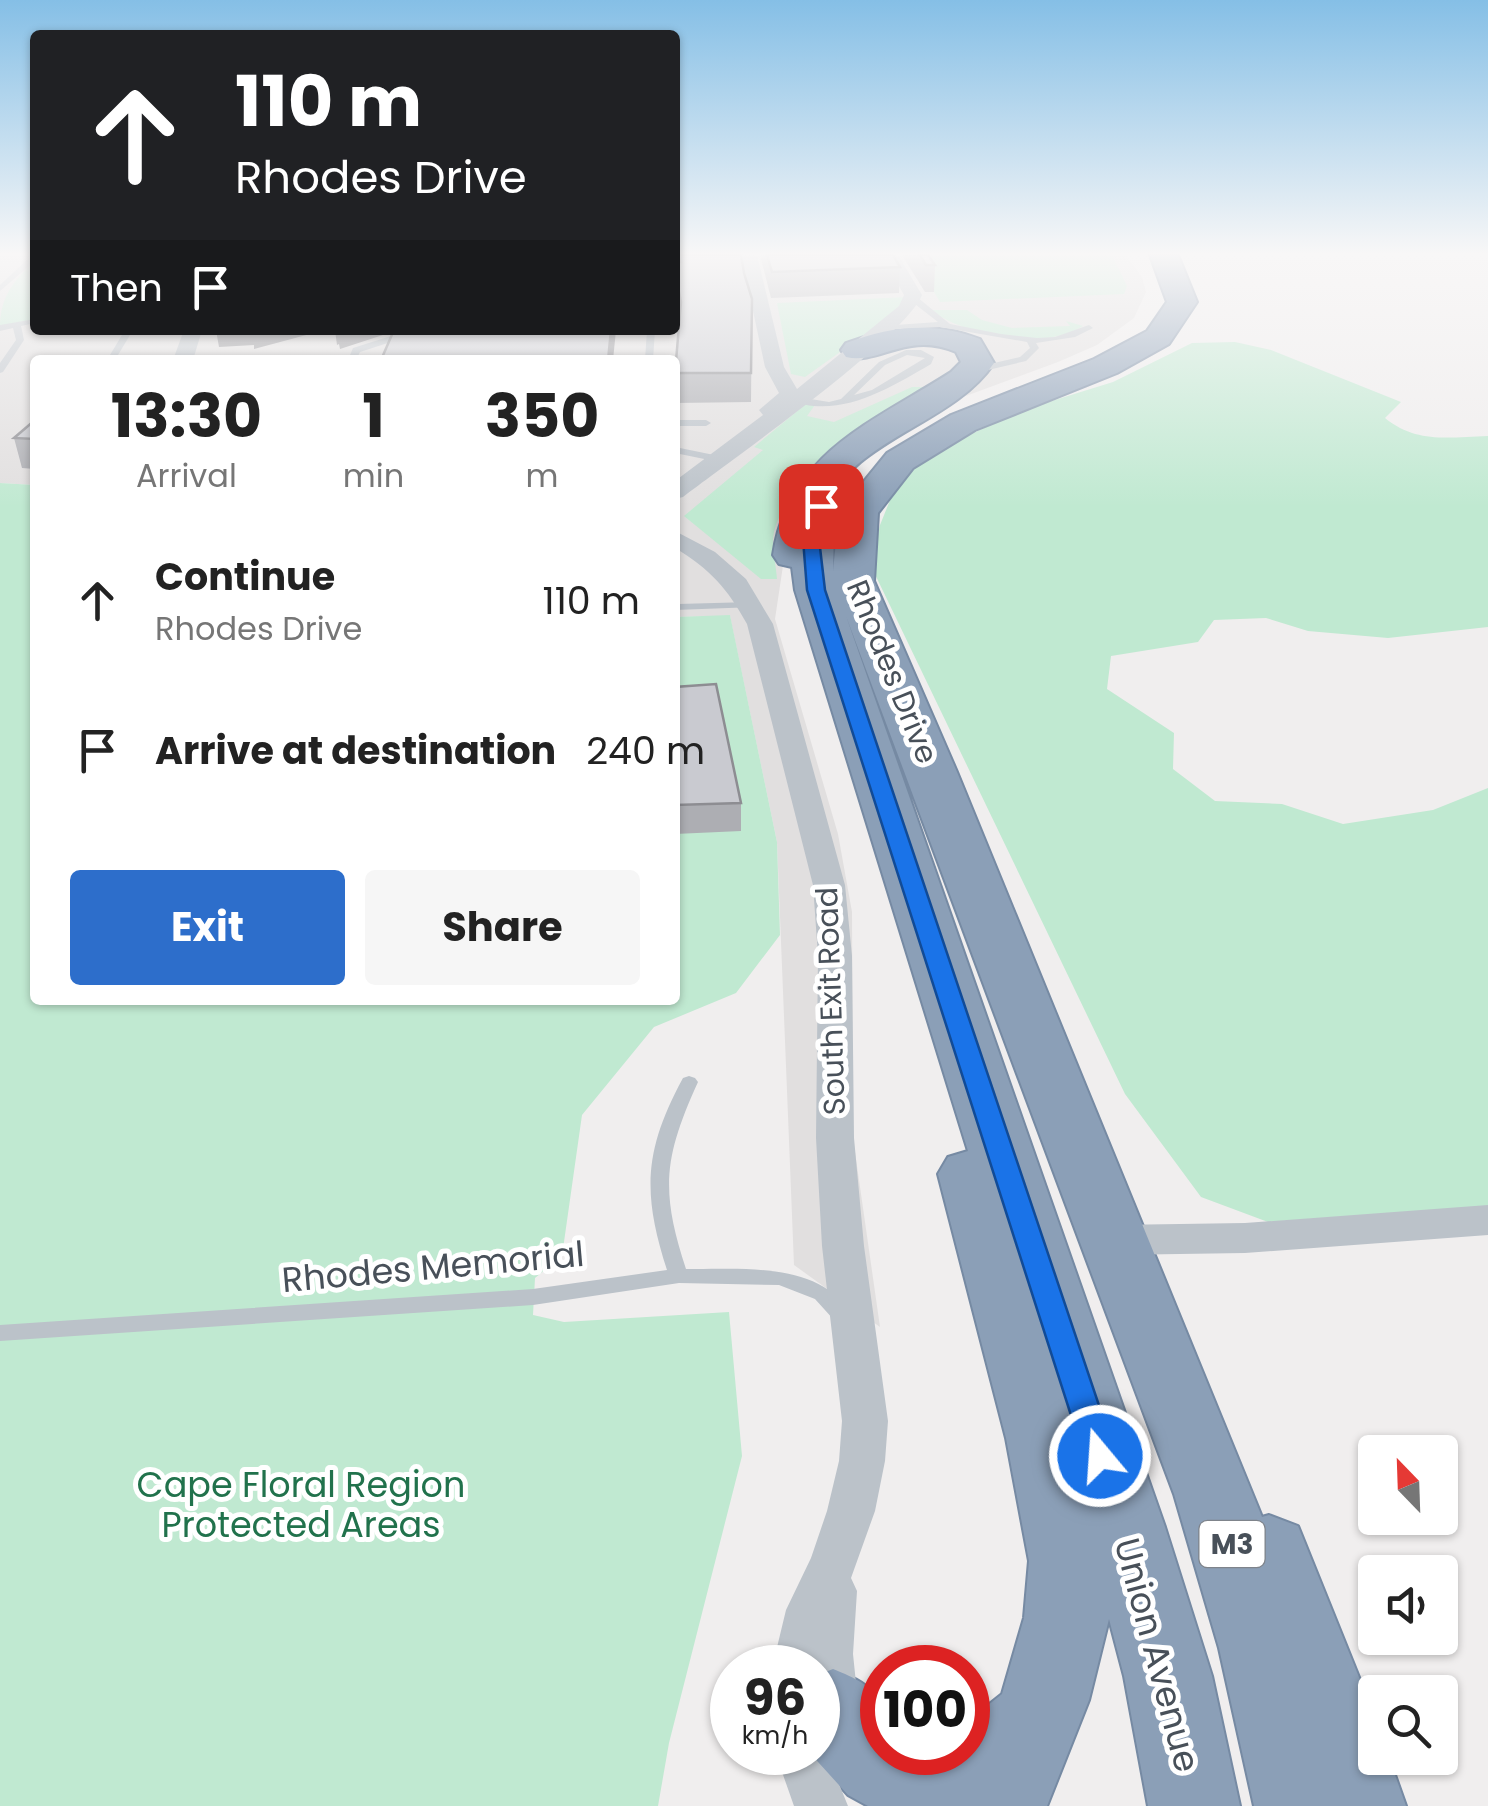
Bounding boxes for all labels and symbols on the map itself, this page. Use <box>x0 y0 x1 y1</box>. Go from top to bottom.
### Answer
pin <box>779 464 864 549</box>
street label: Rhodes Drive <box>836 574 949 770</box>
street label: South Exit Road <box>805 886 856 1116</box>
street label: Rhodes Memorial <box>280 1229 586 1304</box>
position arrow <box>1048 1404 1152 1508</box>
north arrow <box>1358 1435 1458 1535</box>
park label: Cape Floral Region Protected Areas <box>137 1460 465 1549</box>
road number: M3 <box>1200 1521 1264 1567</box>
street label: Union Avenue <box>1103 1533 1212 1777</box>
speed limit sign: 100 <box>860 1645 990 1775</box>

